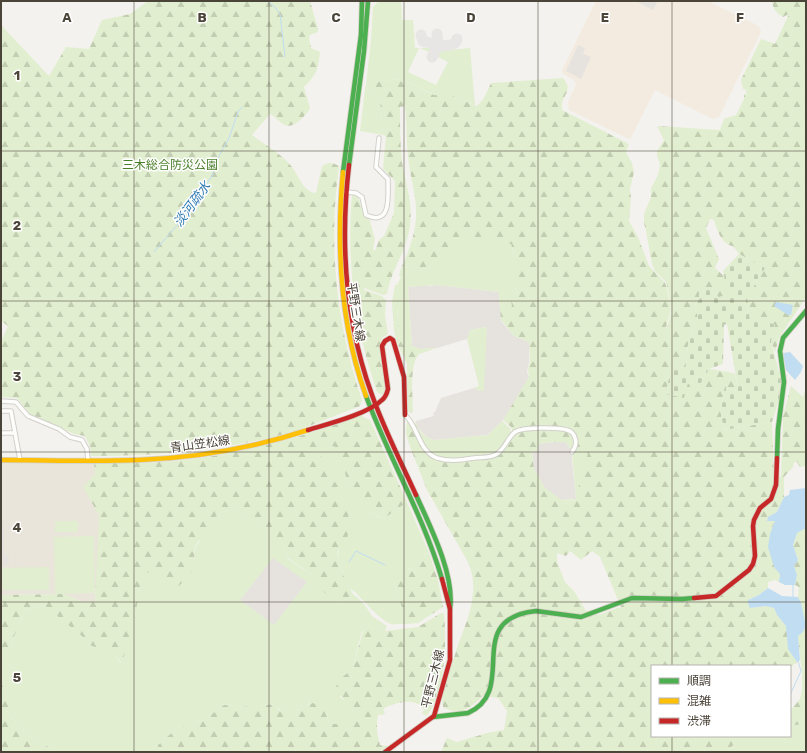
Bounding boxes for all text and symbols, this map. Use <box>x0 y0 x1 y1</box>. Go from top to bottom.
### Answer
text: A <box>62 10 72 25</box>
text: B <box>197 10 207 25</box>
text: C <box>331 10 341 25</box>
text: D <box>466 10 476 25</box>
text: E <box>601 10 609 25</box>
text: F <box>736 10 744 25</box>
text: 1 <box>14 68 20 83</box>
park label: 三木総合防災公園 <box>122 158 218 172</box>
water label: 淡河疏水 <box>171 177 215 229</box>
text: 2 <box>13 218 21 233</box>
street label: 平野三木線 <box>344 281 368 343</box>
text: 3 <box>13 369 22 384</box>
street label: 青山笠松線 <box>169 433 231 455</box>
text: 4 <box>13 520 22 535</box>
street label: 平野三木線 <box>419 648 447 710</box>
legend <box>651 665 791 737</box>
text: 5 <box>13 670 21 685</box>
text: 順調 <box>687 674 711 688</box>
text: 混雑 <box>687 694 711 708</box>
text: 渋滞 <box>687 714 711 728</box>

